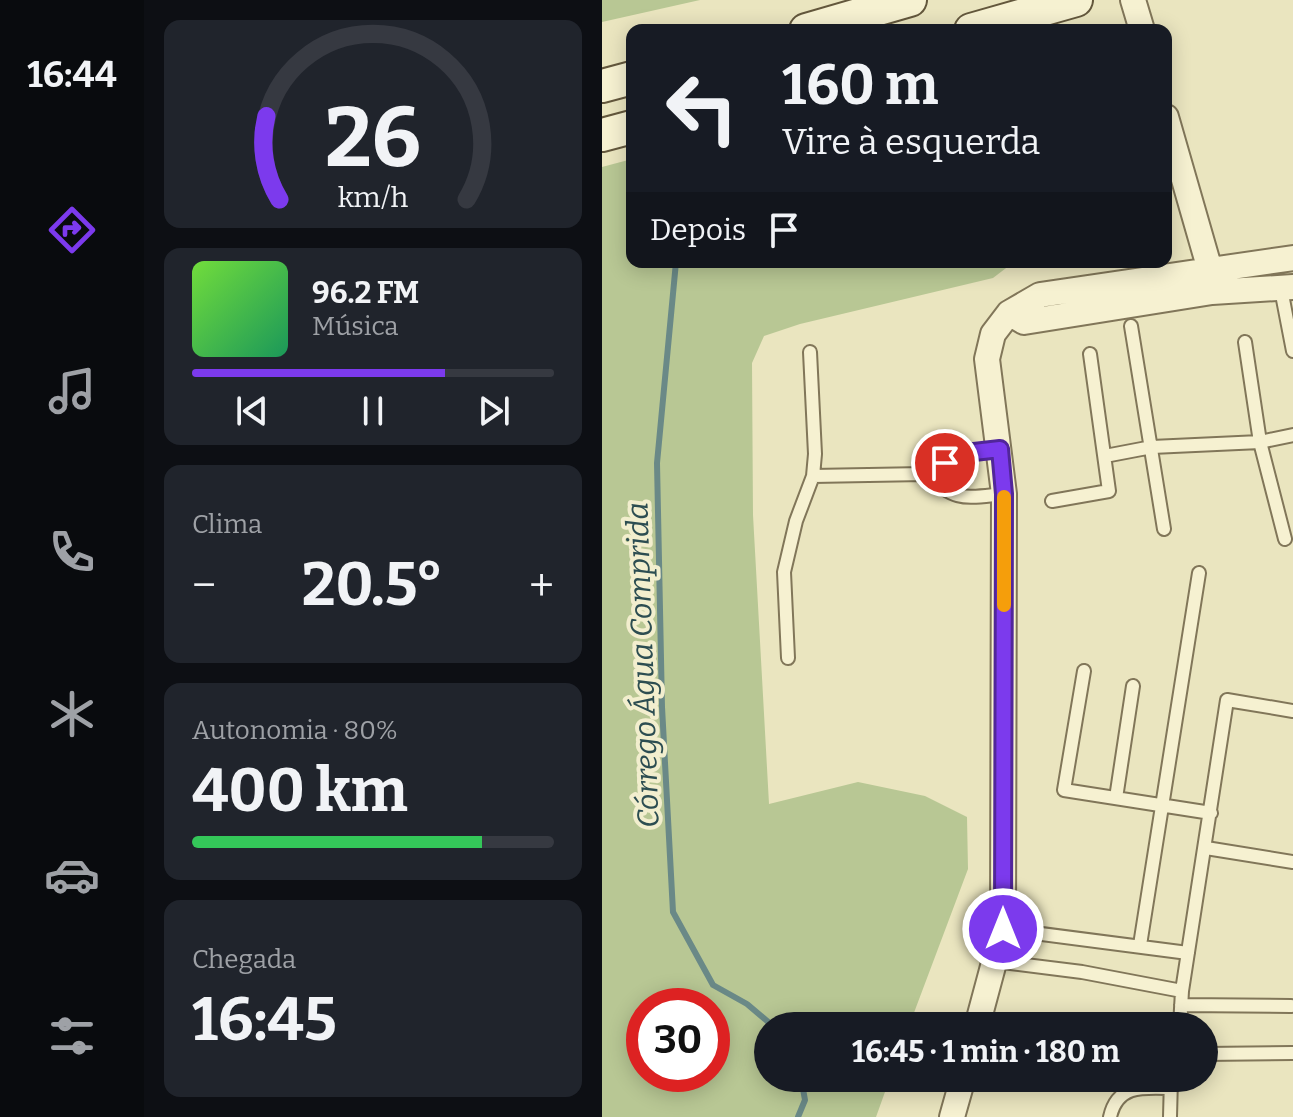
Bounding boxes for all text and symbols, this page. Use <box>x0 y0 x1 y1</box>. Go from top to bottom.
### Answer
text: 160 m <box>782 52 938 119</box>
text: 16:44 <box>27 53 117 97</box>
icon: left <box>650 56 754 160</box>
text: 26 <box>325 88 421 188</box>
text: Vire à esquerda <box>782 120 1040 164</box>
text: km/h <box>338 180 409 215</box>
icon: directions <box>44 202 100 258</box>
icon: arrive <box>762 208 806 252</box>
text: Depois <box>650 212 746 248</box>
text: 96.2 FM <box>312 275 419 311</box>
text: Música <box>312 311 399 342</box>
icon: music <box>44 363 100 419</box>
icon: previous <box>230 389 274 433</box>
icon: pause <box>351 389 395 433</box>
icon: next <box>472 389 516 433</box>
pin <box>911 429 979 497</box>
icon: arrive <box>923 441 967 485</box>
water label: Córrego Água Comprida <box>619 501 667 829</box>
text: Clima <box>192 509 262 540</box>
icon: phone <box>44 524 100 580</box>
text: 20.5° <box>302 549 443 621</box>
text: − <box>192 559 216 612</box>
text: + <box>529 559 554 612</box>
icon: climate <box>44 686 100 742</box>
text: Autonomia · 80% <box>192 715 398 746</box>
text: 400 km <box>192 755 408 827</box>
icon: car <box>44 847 100 903</box>
position arrow <box>961 887 1045 971</box>
text: Chegada <box>192 944 296 975</box>
text: 16:45 <box>192 984 337 1056</box>
speed limit sign: 30 <box>626 988 730 1092</box>
icon: filters <box>44 1008 100 1064</box>
text: 16:45 · 1 min · 180 m <box>852 1034 1120 1070</box>

